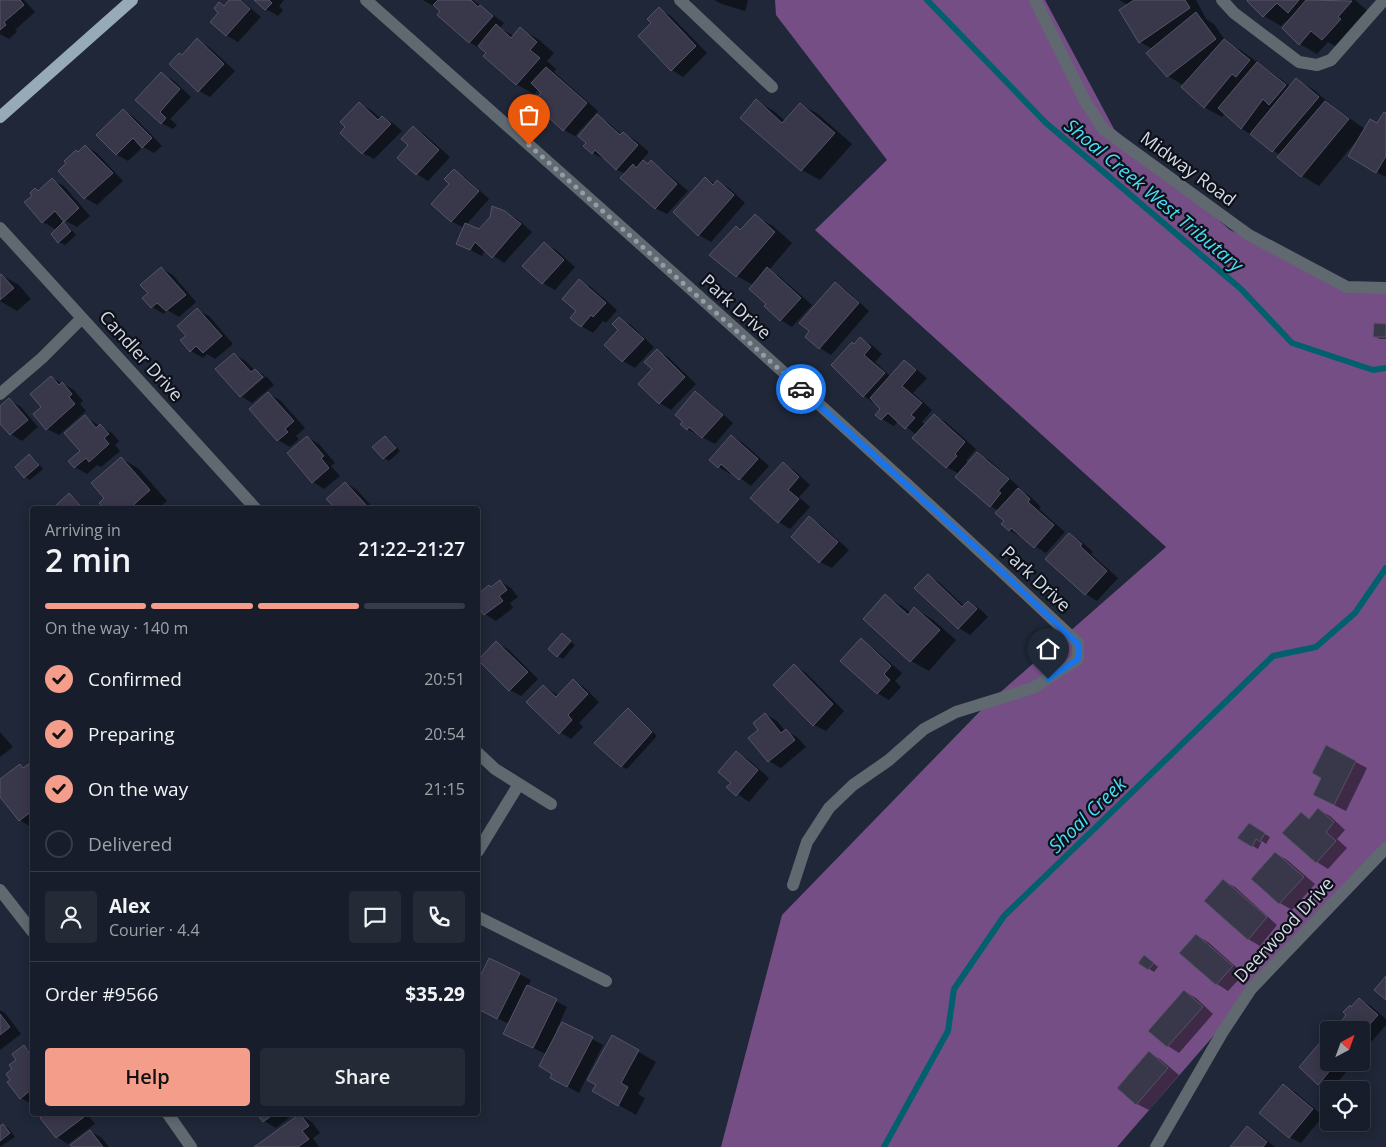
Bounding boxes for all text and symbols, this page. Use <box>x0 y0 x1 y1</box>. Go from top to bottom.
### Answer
pin <box>508 94 550 145</box>
icon: bag <box>515 101 543 129</box>
water label: Shoal Creek West Tributary <box>1059 113 1250 278</box>
street label: Midway Road <box>1136 125 1241 211</box>
street label: Park Drive <box>697 268 777 344</box>
street label: Candler Drive <box>95 305 189 406</box>
courier <box>776 364 826 414</box>
icon: car <box>787 375 815 403</box>
text: Arriving in <box>45 519 121 541</box>
text: 21:22–21:27 <box>358 536 465 562</box>
text: 2 min <box>45 538 131 581</box>
street label: Park Drive <box>997 540 1076 617</box>
text: On the way · 140 m <box>45 617 188 639</box>
pin <box>1027 628 1069 679</box>
icon: home <box>1034 635 1062 663</box>
icon: check <box>45 665 73 693</box>
text: Confirmed <box>88 666 182 692</box>
text: 20:51 <box>424 668 465 690</box>
icon: check <box>45 720 73 748</box>
text: Preparing <box>88 721 175 747</box>
text: 20:54 <box>424 723 465 745</box>
water label: Shoal Creek <box>1043 771 1132 859</box>
icon: check <box>45 775 73 803</box>
text: On the way <box>88 776 188 802</box>
text: 21:15 <box>424 778 465 800</box>
text: Delivered <box>88 831 172 857</box>
street label: Deerwood Drive <box>1228 871 1338 987</box>
button: person <box>45 891 97 943</box>
button: chat <box>349 891 401 943</box>
button: phone <box>413 891 465 943</box>
text: Alex <box>109 893 150 919</box>
text: Courier · 4.4 <box>109 919 200 941</box>
text: Order #9566 <box>45 981 158 1007</box>
text: $35.29 <box>405 981 465 1007</box>
north arrow <box>1320 1021 1370 1071</box>
map controls <box>1320 1021 1370 1131</box>
button: Help <box>45 1048 250 1106</box>
button: Share <box>260 1048 465 1106</box>
button: locate <box>1320 1081 1370 1131</box>

